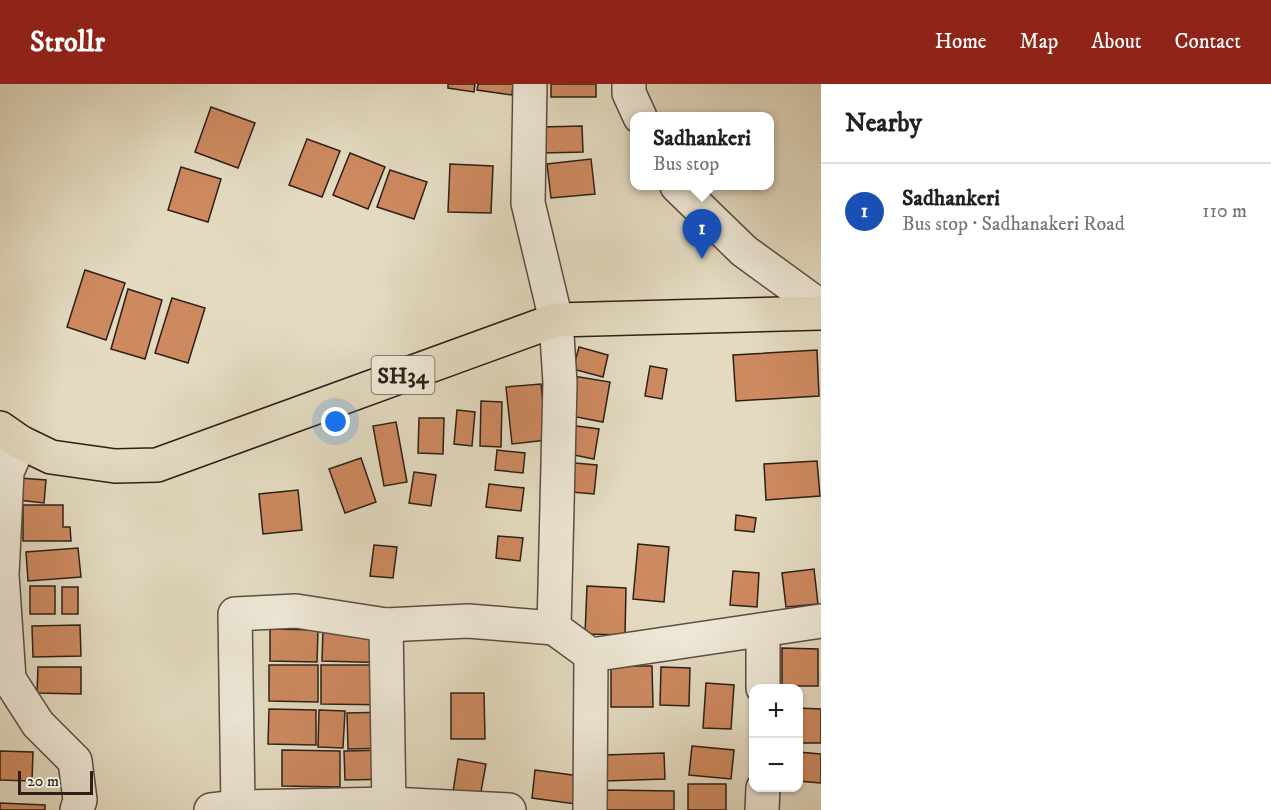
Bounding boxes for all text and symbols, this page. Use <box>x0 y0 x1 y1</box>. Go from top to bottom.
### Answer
text: Strollr <box>30 25 105 60</box>
text: Home <box>935 29 987 55</box>
text: Map <box>1020 29 1058 55</box>
text: About <box>1091 29 1142 55</box>
text: Contact <box>1175 29 1241 55</box>
text: Nearby <box>845 107 922 140</box>
popup <box>630 112 774 190</box>
text: Sadhankeri <box>653 125 751 152</box>
text: Bus stop <box>653 152 719 177</box>
text: Sadhankeri <box>902 185 1000 212</box>
text: 1 <box>861 199 868 224</box>
text: 110 m <box>1202 199 1247 224</box>
pin: 1 <box>682 210 722 259</box>
text: Bus stop · Sadhanakeri Road <box>902 212 1125 237</box>
road number: SH34 <box>372 356 434 394</box>
your location <box>321 407 350 436</box>
map controls <box>749 684 803 792</box>
button: + <box>749 684 803 738</box>
button: − <box>749 738 803 792</box>
scale bar <box>18 768 93 796</box>
text: 20 m <box>27 771 59 791</box>

